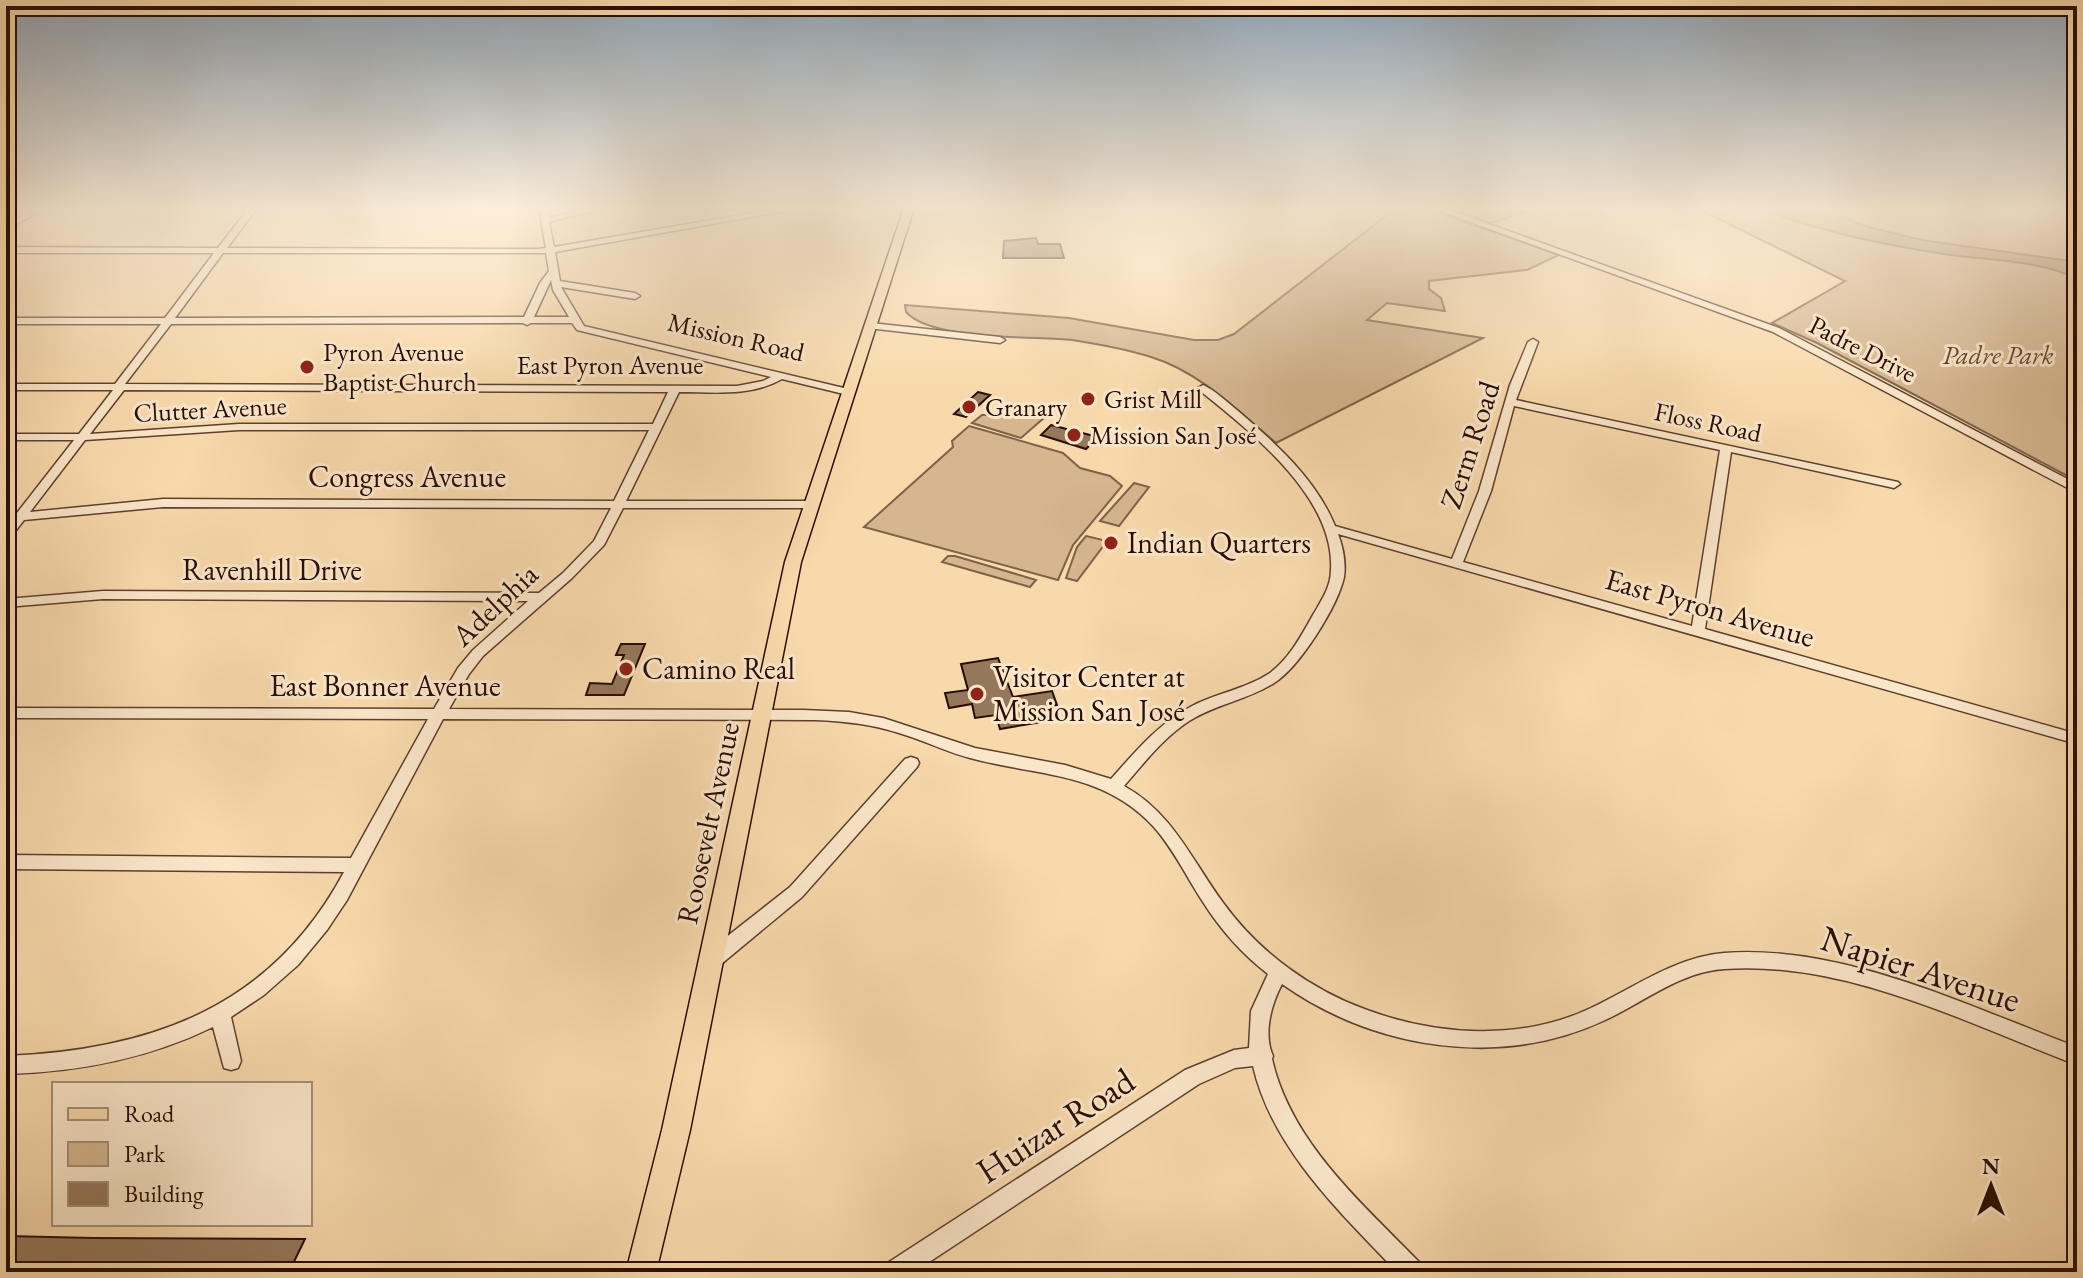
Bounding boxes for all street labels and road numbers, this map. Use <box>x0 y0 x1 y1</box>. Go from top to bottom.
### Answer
street label: Mission Road <box>664 305 808 369</box>
street label: Padre Drive <box>1804 307 1922 391</box>
street label: East Pyron Avenue <box>517 348 704 382</box>
street label: Zerm Road <box>1431 375 1509 514</box>
street label: Clutter Avenue <box>133 388 287 430</box>
street label: Floss Road <box>1651 394 1766 450</box>
street label: Congress Avenue <box>308 457 506 496</box>
street label: Ravenhill Drive <box>182 550 362 589</box>
street label: Adelphia <box>442 555 546 655</box>
street label: East Pyron Avenue <box>1601 559 1819 656</box>
street label: East Bonner Avenue <box>269 666 501 705</box>
street label: Roosevelt Avenue <box>667 718 748 927</box>
street label: Napier Avenue <box>1815 914 2027 1023</box>
street label: Huizar Road <box>967 1056 1144 1194</box>

